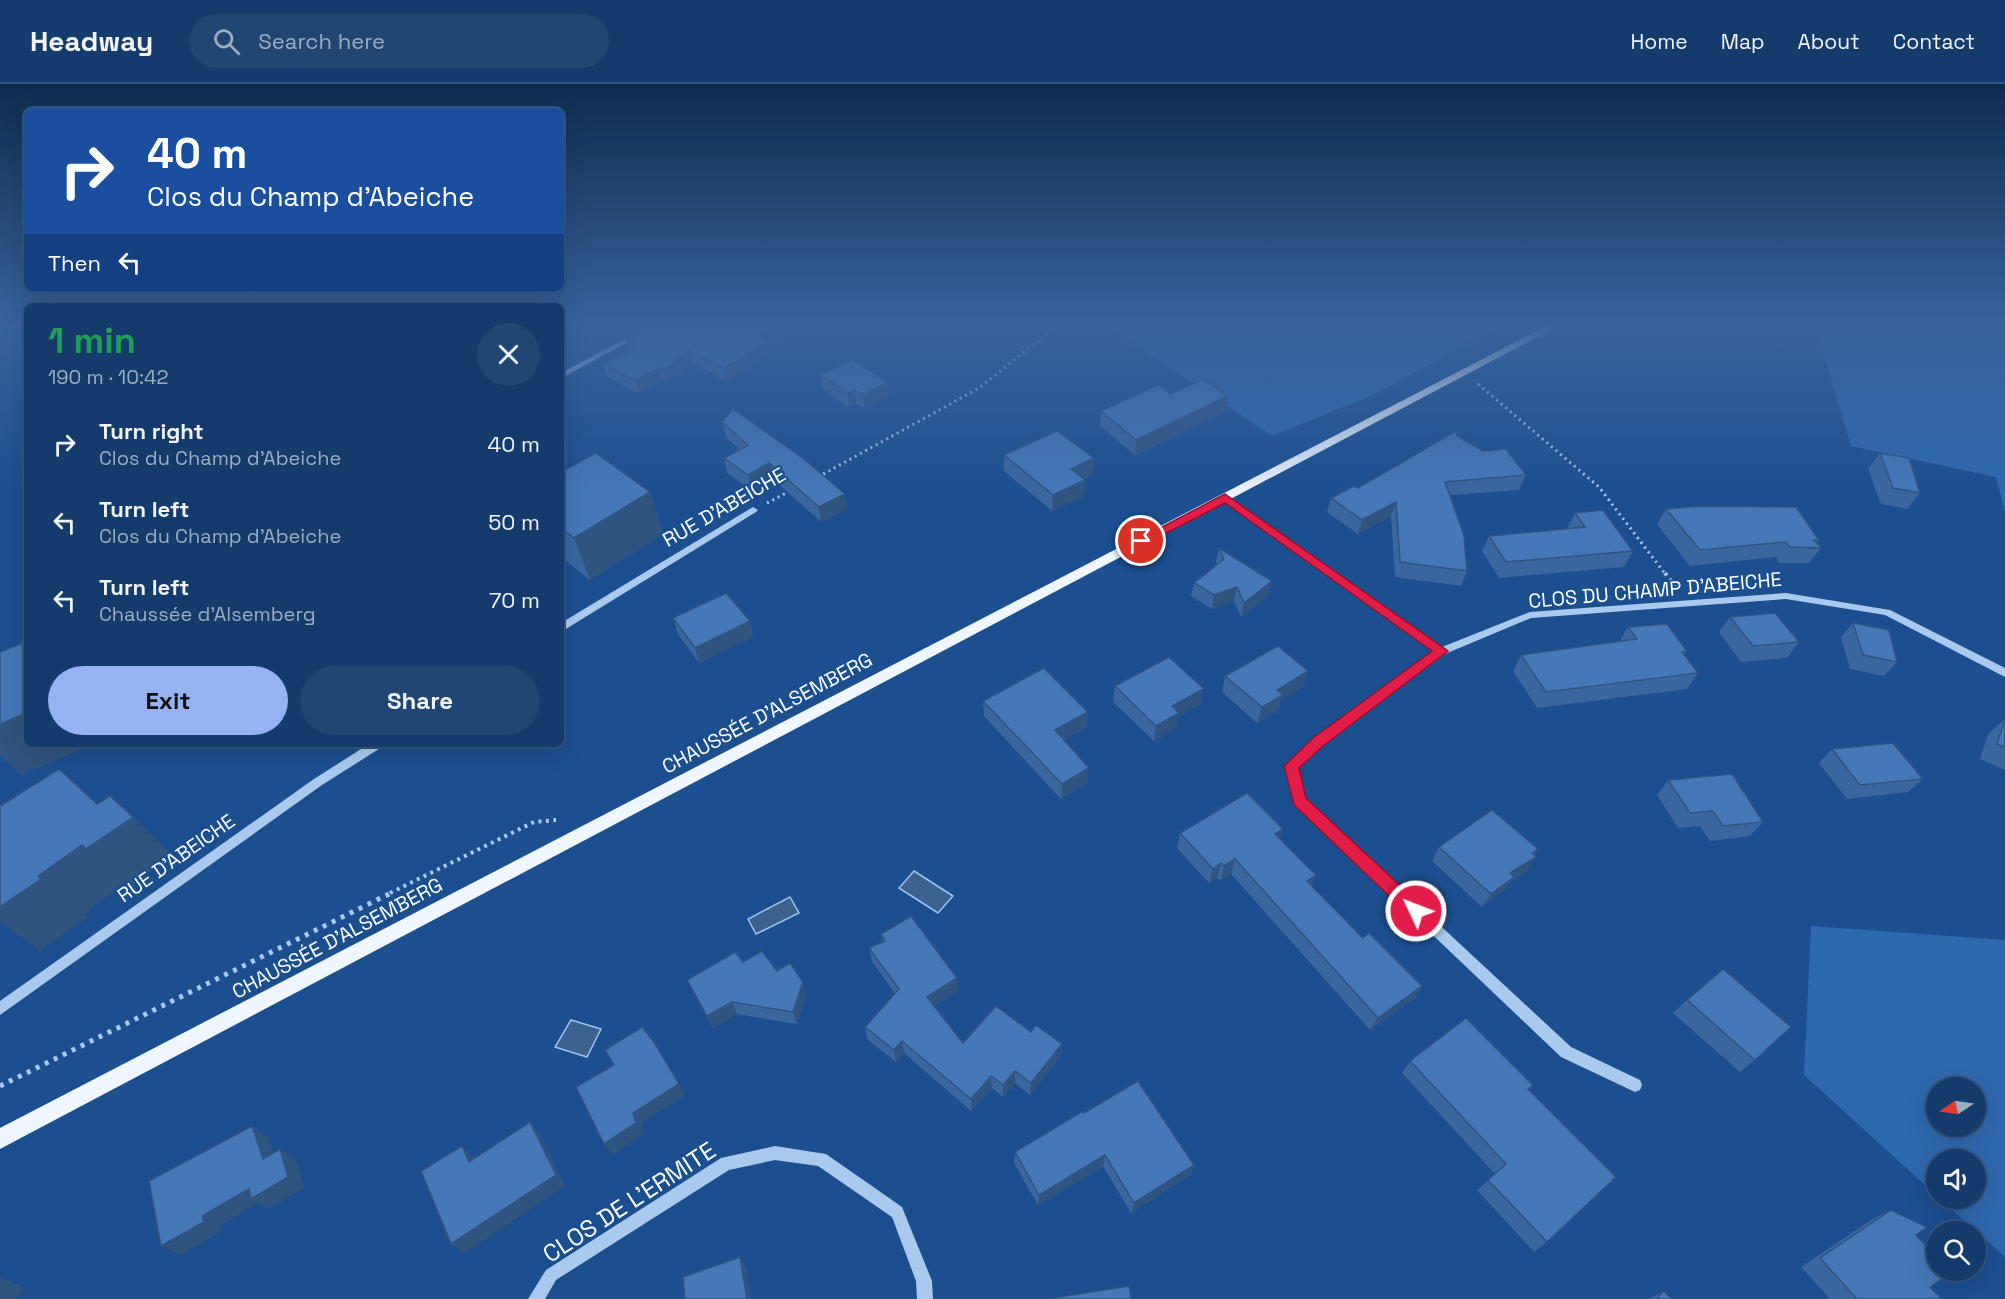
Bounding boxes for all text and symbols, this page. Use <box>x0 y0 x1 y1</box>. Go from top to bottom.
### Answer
search box <box>189 14 609 68</box>
text: Headway <box>30 23 153 59</box>
icon: search <box>210 25 243 58</box>
text: Search here <box>258 27 385 55</box>
text: Home <box>1630 28 1688 55</box>
text: Map <box>1721 28 1765 55</box>
text: About <box>1798 28 1860 55</box>
text: Contact <box>1893 28 1975 55</box>
text: 40 m <box>147 127 247 180</box>
icon: right <box>48 132 126 210</box>
text: Clos du Champ d'Abeiche <box>147 179 474 214</box>
icon: left <box>113 246 146 279</box>
text: Then <box>48 249 101 277</box>
text: 1 min <box>48 318 136 364</box>
button: close <box>477 323 540 386</box>
text: 190 m · 10:42 <box>48 364 169 390</box>
text: Turn right <box>99 417 204 445</box>
icon: right <box>48 428 81 461</box>
text: 40 m <box>488 430 540 458</box>
text: Clos du Champ d'Abeiche <box>99 445 341 471</box>
street label: RUE D'ABEICHE <box>658 461 790 553</box>
text: Turn left <box>99 495 189 523</box>
icon: left <box>48 506 81 539</box>
text: 50 m <box>488 508 540 536</box>
pin <box>1115 515 1166 566</box>
text: Clos du Champ d'Abeiche <box>99 523 341 549</box>
icon: arrive <box>1124 524 1157 557</box>
street label: CLOS DU CHAMP D'ABEICHE <box>1527 566 1783 614</box>
text: Turn left <box>99 573 189 601</box>
icon: left <box>48 584 81 617</box>
text: 70 m <box>489 586 540 614</box>
text: Chaussée d'Alsemberg <box>99 601 315 627</box>
street label: CHAUSSÉE D'ALSEMBERG <box>657 646 877 780</box>
button: Exit <box>48 666 288 735</box>
button: Share <box>300 666 540 735</box>
street label: RUE D'ABEICHE <box>112 808 240 908</box>
street label: CHAUSSÉE D'ALSEMBERG <box>227 871 447 1005</box>
position arrow <box>1384 879 1448 943</box>
north arrow <box>1926 1077 1986 1137</box>
map controls <box>1926 1077 1986 1281</box>
street label: CLOS DE L'ERMITE <box>537 1135 721 1269</box>
button: sound <box>1926 1149 1986 1209</box>
button: search <box>1926 1221 1986 1281</box>

